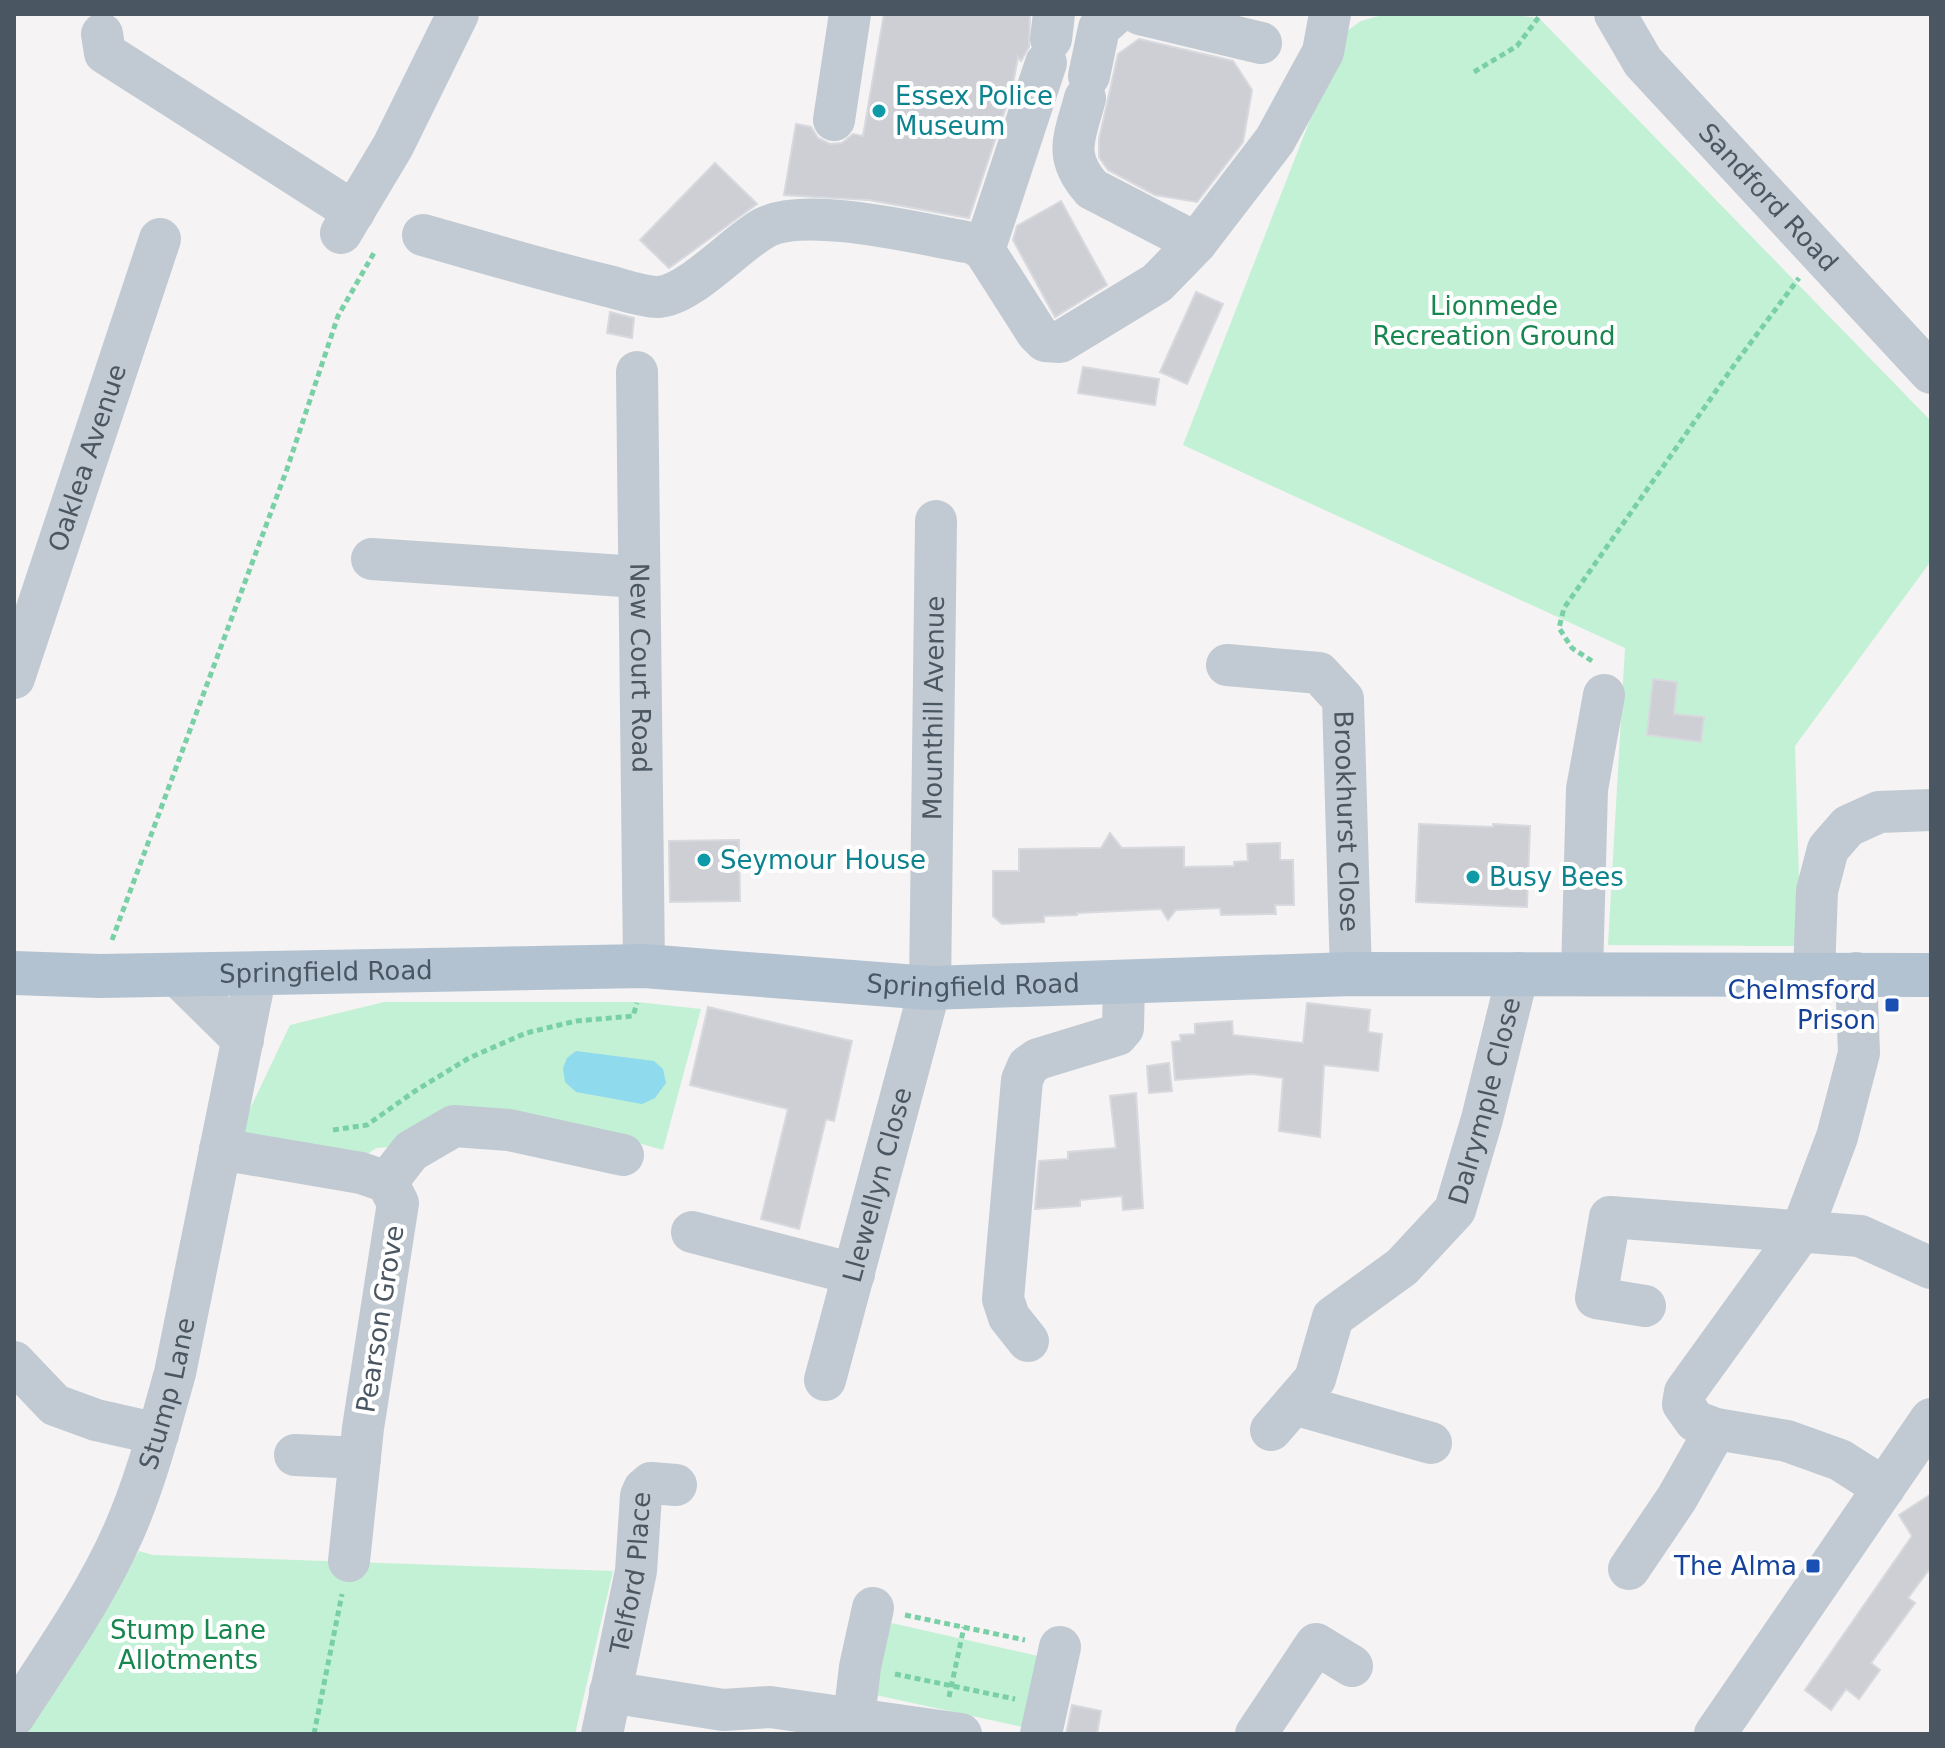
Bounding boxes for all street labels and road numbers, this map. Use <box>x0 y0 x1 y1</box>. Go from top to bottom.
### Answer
street label: Sandford Road <box>1692 117 1844 278</box>
street label: Oaklea Avenue <box>42 360 132 555</box>
street label: New Court Road <box>624 563 657 773</box>
street label: Mounthill Avenue <box>917 595 950 820</box>
street label: Brookhurst Close <box>1328 710 1365 932</box>
street label: Springfield Road <box>219 955 433 989</box>
street label: Springfield Road <box>865 968 1080 1003</box>
street label: Dalrymple Close <box>1442 994 1526 1208</box>
street label: Llewellyn Close <box>837 1084 918 1286</box>
street label: Pearson Grove <box>350 1223 410 1415</box>
street label: Stump Lane <box>133 1315 201 1473</box>
street label: Telford Place <box>604 1491 656 1658</box>

